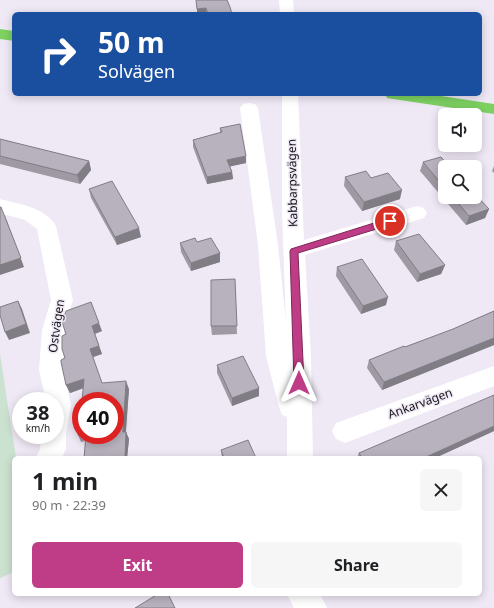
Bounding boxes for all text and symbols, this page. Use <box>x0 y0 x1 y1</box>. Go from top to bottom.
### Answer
text: 50 m <box>98 23 165 61</box>
icon: right <box>32 28 84 80</box>
text: Solvägen <box>98 59 175 83</box>
map controls <box>438 108 482 204</box>
button: sound <box>438 108 482 152</box>
street label: Kabbarpsvägen <box>283 139 301 227</box>
button: search <box>438 160 482 204</box>
pin <box>373 204 407 238</box>
icon: arrive <box>379 210 401 232</box>
street label: Ostvägen <box>44 298 68 354</box>
position arrow <box>278 362 320 404</box>
street label: Ankarvägen <box>385 383 455 423</box>
speed limit sign: 40 <box>72 392 124 444</box>
text: 38 <box>27 399 49 426</box>
text: km/h <box>26 421 50 435</box>
text: 1 min <box>32 464 98 497</box>
button: close <box>420 469 462 511</box>
text: 90 m · 22:39 <box>32 496 106 514</box>
button: Exit <box>32 542 243 588</box>
button: Share <box>251 542 462 588</box>

